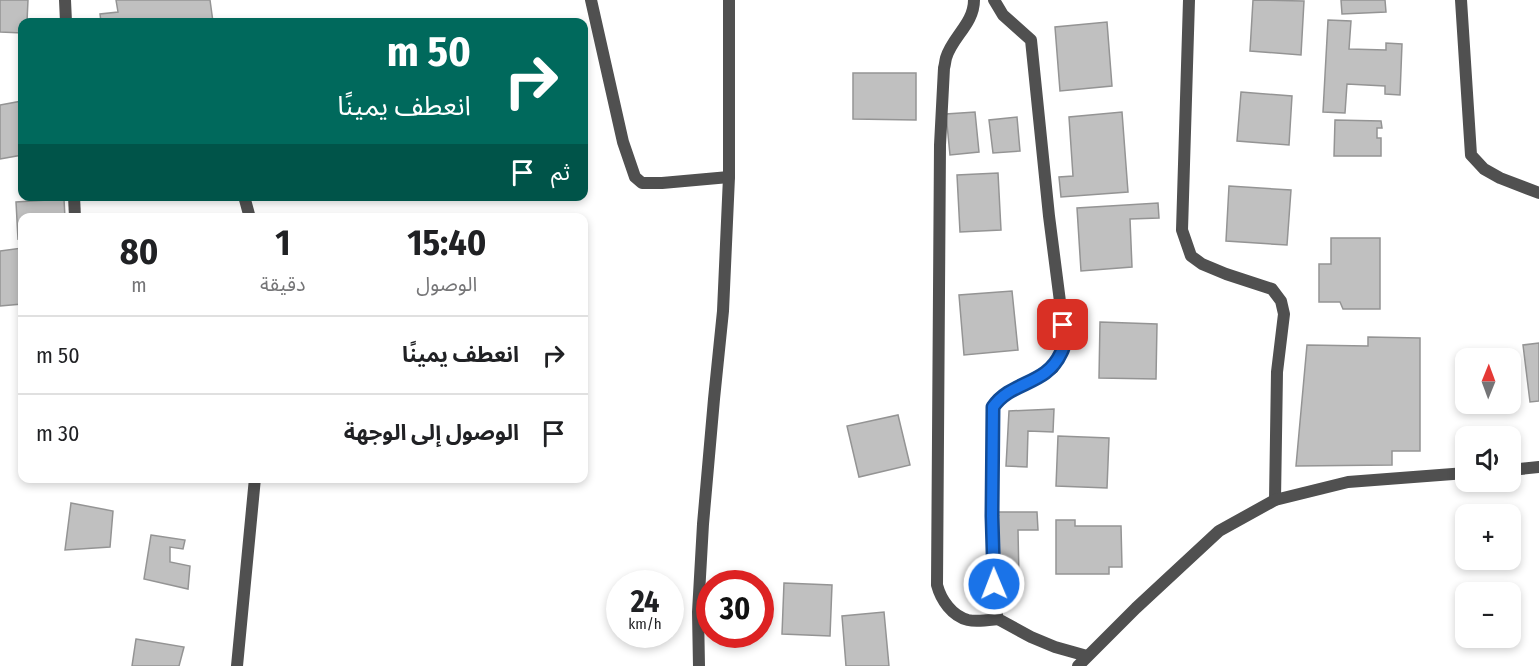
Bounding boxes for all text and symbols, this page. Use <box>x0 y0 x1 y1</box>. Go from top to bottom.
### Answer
text: 50 m <box>387 27 471 77</box>
icon: right <box>492 42 570 120</box>
text: انعطف يمينًا <box>337 90 471 122</box>
icon: arrive <box>506 156 539 189</box>
text: ثم <box>551 159 570 186</box>
text: 1 <box>275 221 290 265</box>
text: 15:40 <box>407 221 486 265</box>
text: 80 <box>120 230 158 274</box>
text: دقيقة <box>260 272 306 296</box>
text: الوصول <box>416 272 477 296</box>
text: m <box>131 273 147 297</box>
pin <box>1037 299 1088 350</box>
icon: arrive <box>1046 308 1079 341</box>
icon: right <box>537 339 570 372</box>
text: انعطف يمينًا <box>402 341 519 368</box>
text: 50 m <box>36 342 80 369</box>
north arrow <box>1455 348 1521 414</box>
map controls <box>1455 348 1521 648</box>
icon: arrive <box>537 417 570 450</box>
text: الوصول إلى الوجهة <box>344 419 519 446</box>
text: 30 m <box>36 420 79 447</box>
button: sound <box>1455 426 1521 492</box>
button: + <box>1455 504 1521 570</box>
position arrow <box>962 552 1026 616</box>
speed limit sign: 30 <box>696 570 774 648</box>
button: − <box>1455 582 1521 648</box>
text: 24 <box>631 584 659 620</box>
text: km/h <box>628 615 662 633</box>

